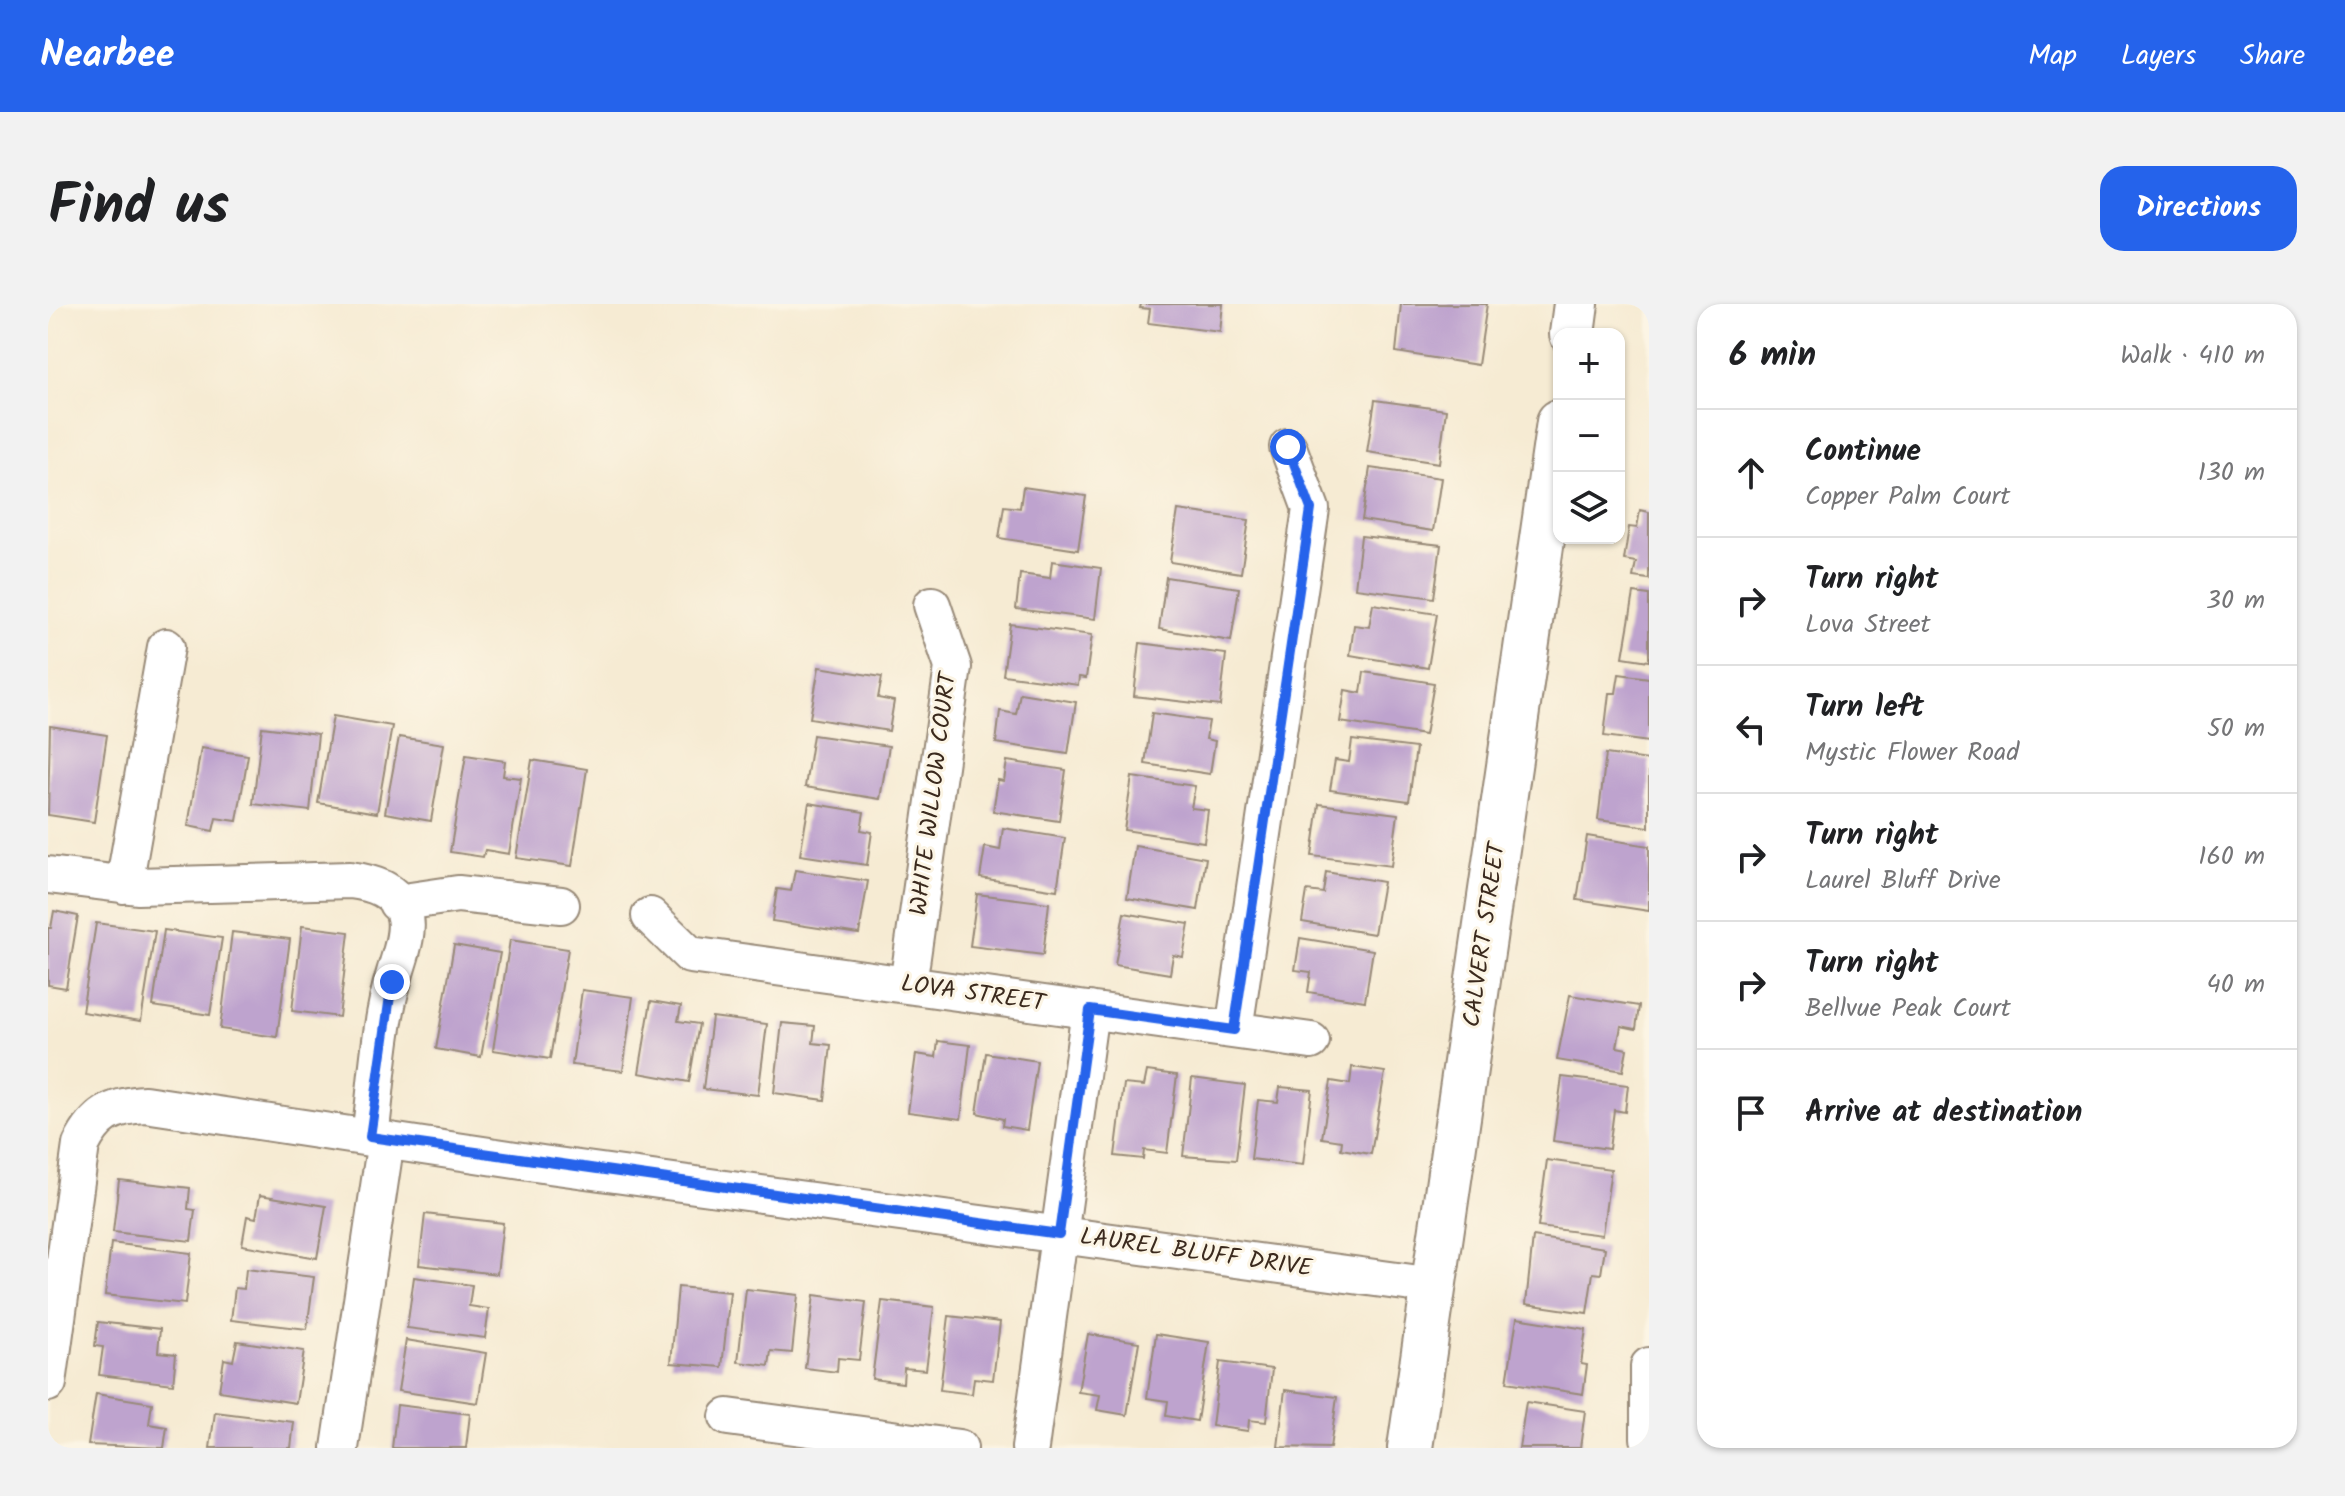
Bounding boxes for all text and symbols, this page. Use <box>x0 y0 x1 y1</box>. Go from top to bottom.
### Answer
text: Nearbee <box>40 26 174 86</box>
text: Map <box>2028 34 2077 79</box>
text: Layers <box>2121 34 2196 79</box>
text: Share <box>2240 34 2305 79</box>
text: Find us <box>48 163 229 253</box>
button: Directions <box>2100 166 2297 251</box>
map controls <box>1553 328 1625 544</box>
button: + <box>1553 328 1625 400</box>
text: 6 min <box>1729 329 1816 383</box>
text: Walk · 410 m <box>2120 335 2265 377</box>
button: − <box>1553 400 1625 472</box>
text: Continue <box>1805 428 1921 476</box>
route start <box>1270 429 1306 465</box>
icon: ahead <box>1729 451 1773 495</box>
text: 130 m <box>2198 452 2265 494</box>
button: layers <box>1553 472 1625 544</box>
text: Copper Palm Court <box>1805 476 2010 518</box>
text: Turn right <box>1805 556 1938 604</box>
icon: right <box>1729 579 1773 623</box>
text: 30 m <box>2206 580 2265 622</box>
text: Lova Street <box>1805 604 1931 646</box>
street label: WHITE WILLOW COURT <box>900 668 969 918</box>
text: Turn left <box>1805 684 1924 732</box>
icon: left <box>1729 707 1773 751</box>
text: 50 m <box>2207 708 2265 750</box>
text: Mystic Flower Road <box>1805 732 2019 774</box>
text: Turn right <box>1805 812 1938 860</box>
icon: right <box>1729 835 1773 879</box>
text: 160 m <box>2198 836 2265 878</box>
street label: CALVERT STREET <box>1453 838 1518 1030</box>
text: Laurel Bluff Drive <box>1805 860 2001 902</box>
text: Turn right <box>1805 940 1938 988</box>
icon: right <box>1729 963 1773 1007</box>
route end <box>374 964 410 1000</box>
text: 40 m <box>2207 964 2265 1006</box>
street label: LOVA STREET <box>898 965 1050 1024</box>
text: Bellvue Peak Court <box>1805 988 2011 1030</box>
text: Arrive at destination <box>1805 1089 2082 1137</box>
icon: arrive <box>1729 1091 1773 1135</box>
street label: LAUREL BLUFF DRIVE <box>1077 1217 1316 1289</box>

